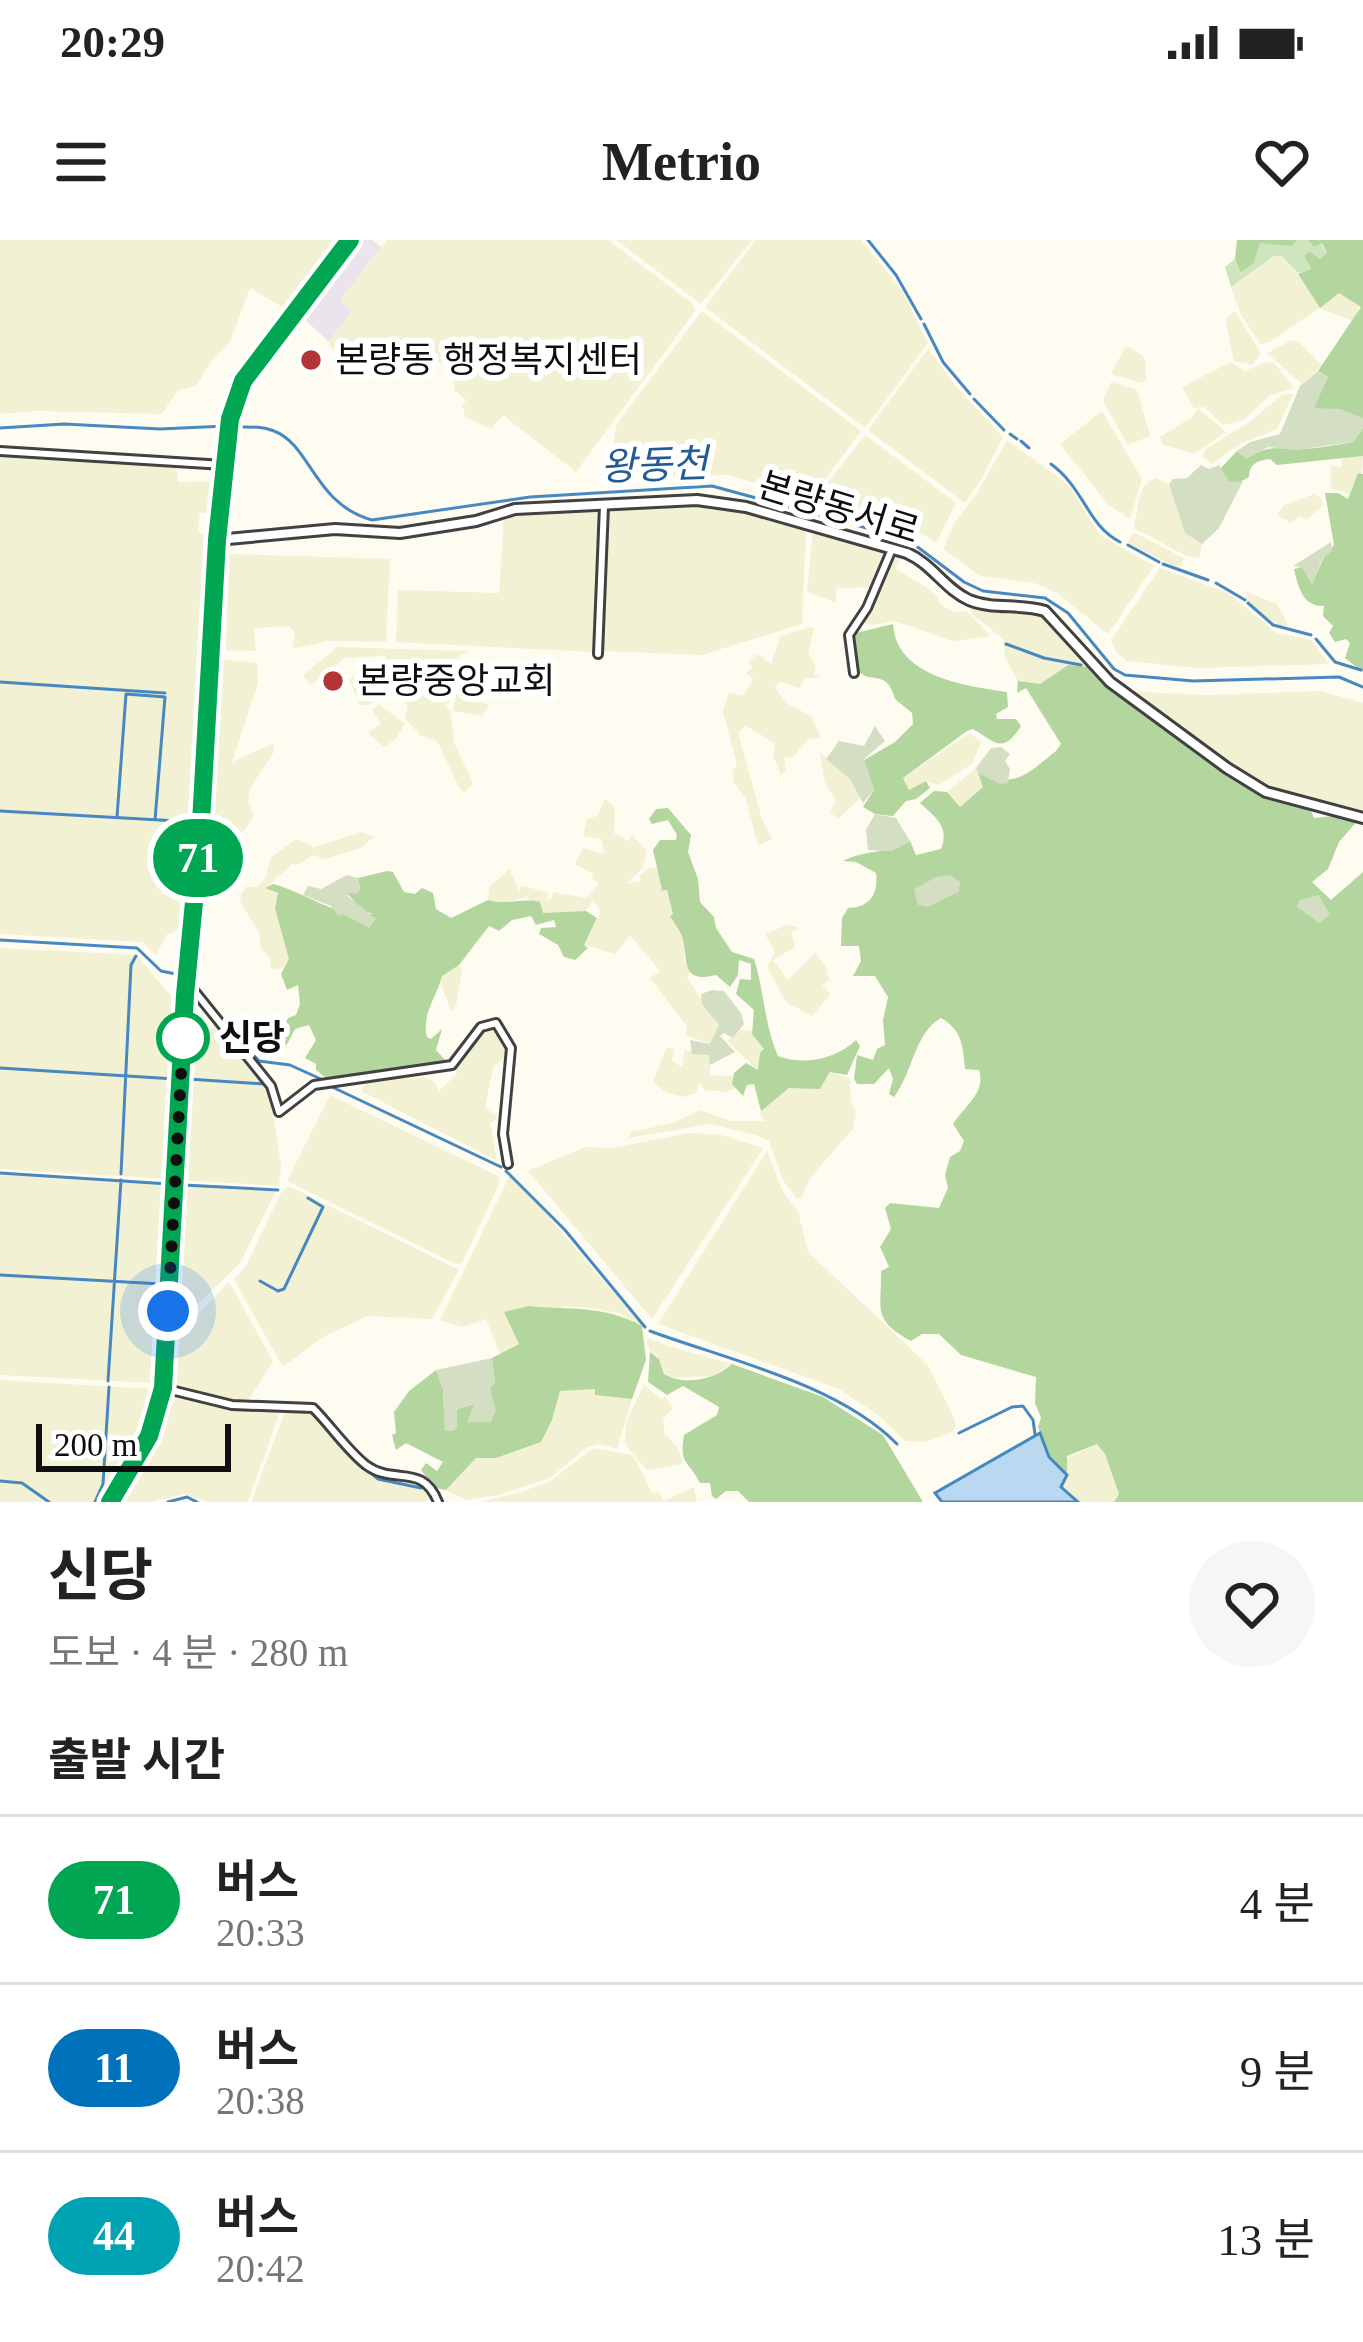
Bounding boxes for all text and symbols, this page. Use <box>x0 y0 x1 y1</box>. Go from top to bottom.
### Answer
text: 20:29 <box>60 17 165 67</box>
icon: menu <box>48 129 114 195</box>
icon: heart <box>1249 129 1315 195</box>
text: Metrio <box>602 132 761 192</box>
place label: 본량동 행정복지센터 <box>335 340 642 380</box>
marker: 본량동 행정복지센터 <box>298 347 324 373</box>
water label: 왕동천 <box>599 441 713 488</box>
street label: 본량동서로 <box>754 465 924 551</box>
place label: 본량중앙교회 <box>357 661 556 701</box>
marker: 본량중앙교회 <box>320 668 346 694</box>
line badge: 71 <box>144 819 252 897</box>
text: 71 <box>177 835 219 881</box>
marker: 신당 <box>158 1013 208 1063</box>
place label: 신당 <box>219 1018 285 1058</box>
your location <box>138 1281 198 1341</box>
scale bar <box>36 1418 231 1471</box>
text: 200 m <box>54 1427 137 1463</box>
button: heart <box>1189 1541 1315 1667</box>
text: 신당 <box>48 1544 153 1607</box>
text: 도보 · 4 분 · 280 m <box>48 1631 348 1674</box>
text: 출발 시간 <box>48 1735 225 1785</box>
text: 버스 <box>216 1857 299 1907</box>
text: 71 <box>93 1877 135 1923</box>
text: 4 분 <box>1240 1879 1315 1929</box>
text: 20:33 <box>216 1911 305 1954</box>
text: 버스 <box>216 2025 299 2075</box>
text: 11 <box>94 2045 134 2091</box>
text: 9 분 <box>1240 2047 1315 2097</box>
text: 20:38 <box>216 2079 305 2122</box>
text: 버스 <box>216 2193 299 2243</box>
text: 44 <box>93 2213 135 2259</box>
text: 13 분 <box>1217 2215 1315 2265</box>
text: 20:42 <box>216 2247 305 2290</box>

